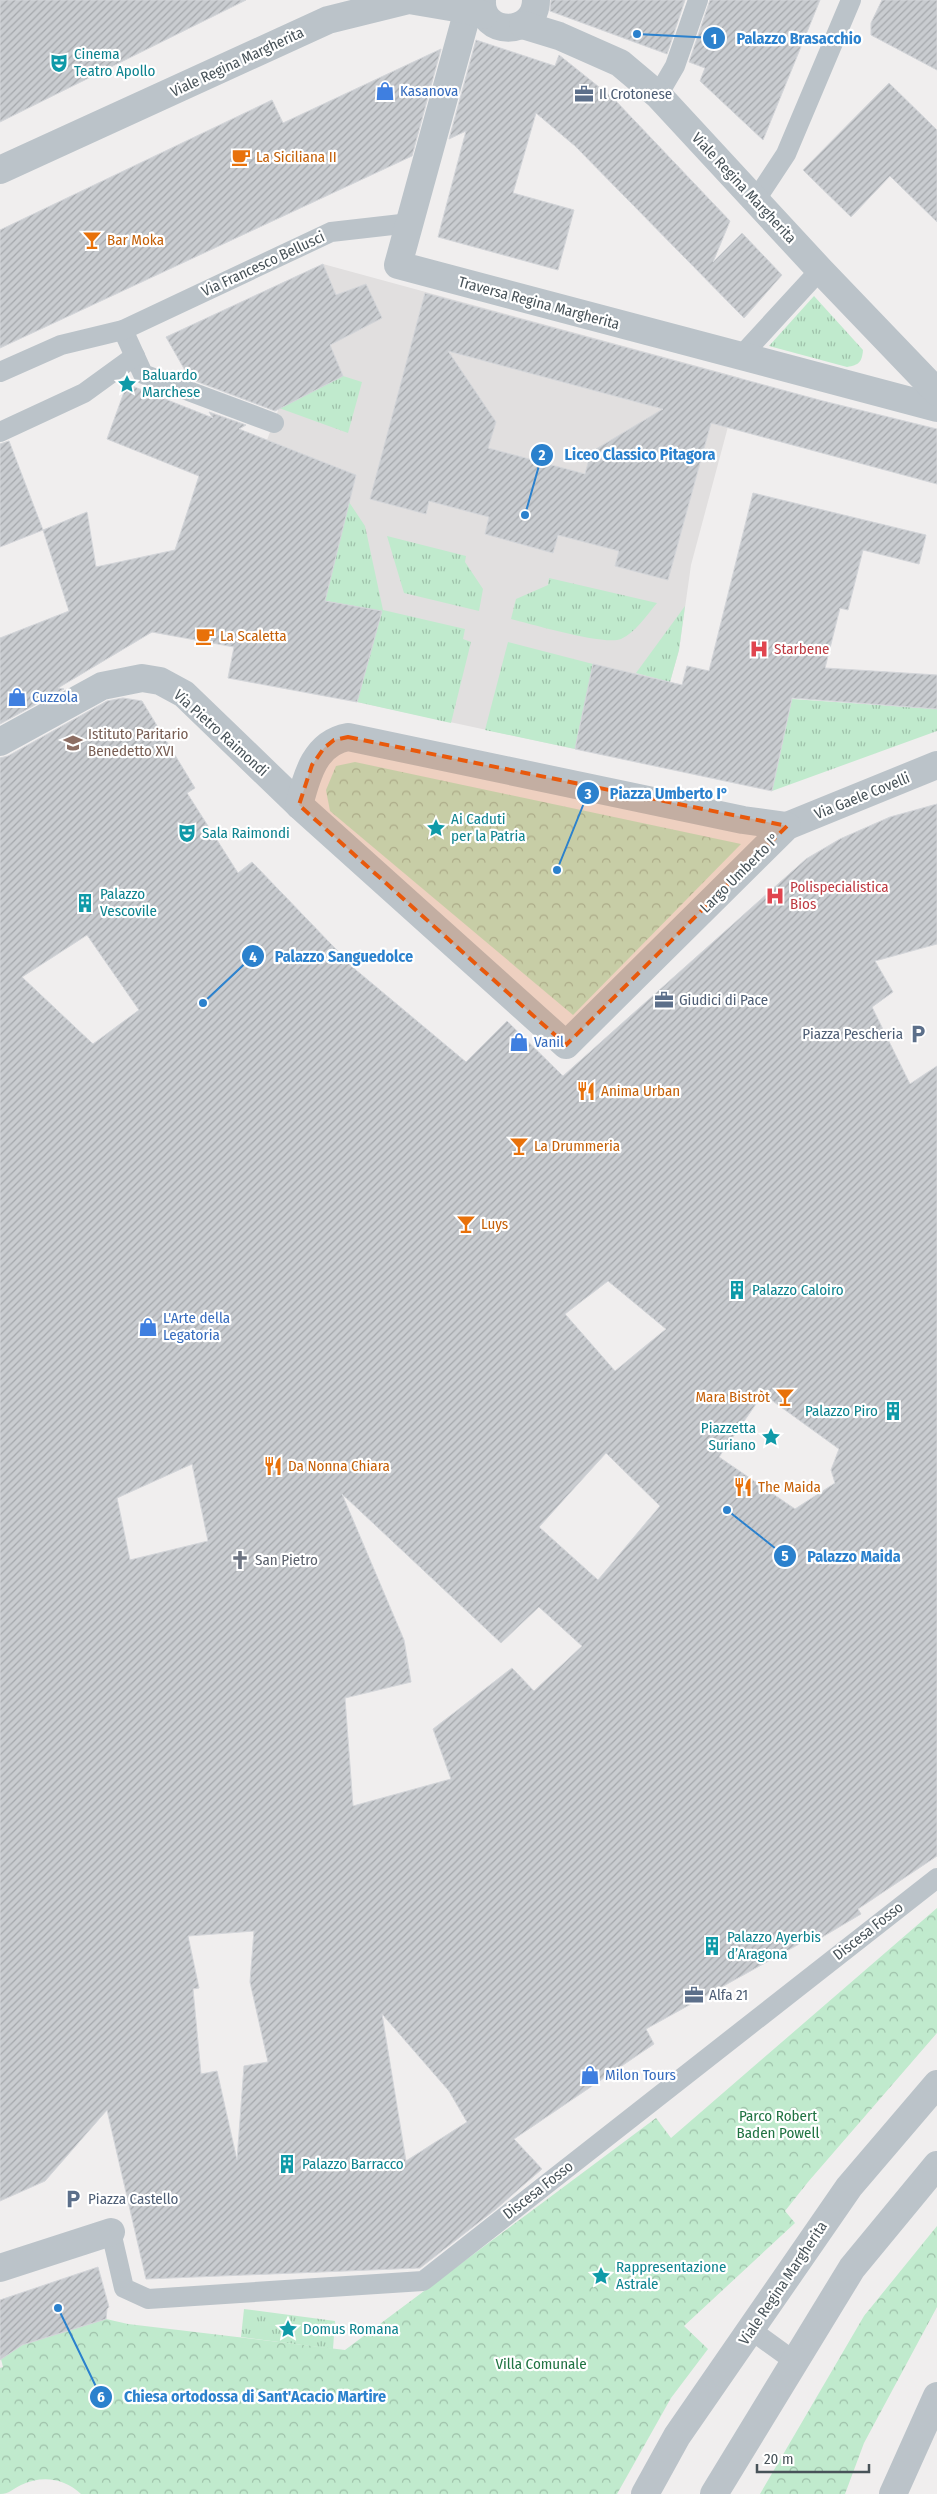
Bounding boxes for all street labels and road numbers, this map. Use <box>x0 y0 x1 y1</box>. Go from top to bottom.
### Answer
street label: Viale Regina Margherita <box>167 23 307 101</box>
street label: Viale Regina Margherita <box>688 129 800 247</box>
street label: Via Francesco Bellusci <box>199 228 327 300</box>
street label: Traversa Regina Margherita <box>456 273 622 333</box>
street label: Via Pietro Raimondi <box>170 686 272 780</box>
street label: Via Gaele Covelli <box>812 769 912 823</box>
street label: Largo Umberto I° <box>696 829 784 917</box>
street label: Discesa Fosso <box>829 1898 907 1964</box>
street label: Discesa Fosso <box>499 2157 577 2223</box>
street label: Viale Regina Margherita <box>735 2218 831 2348</box>

